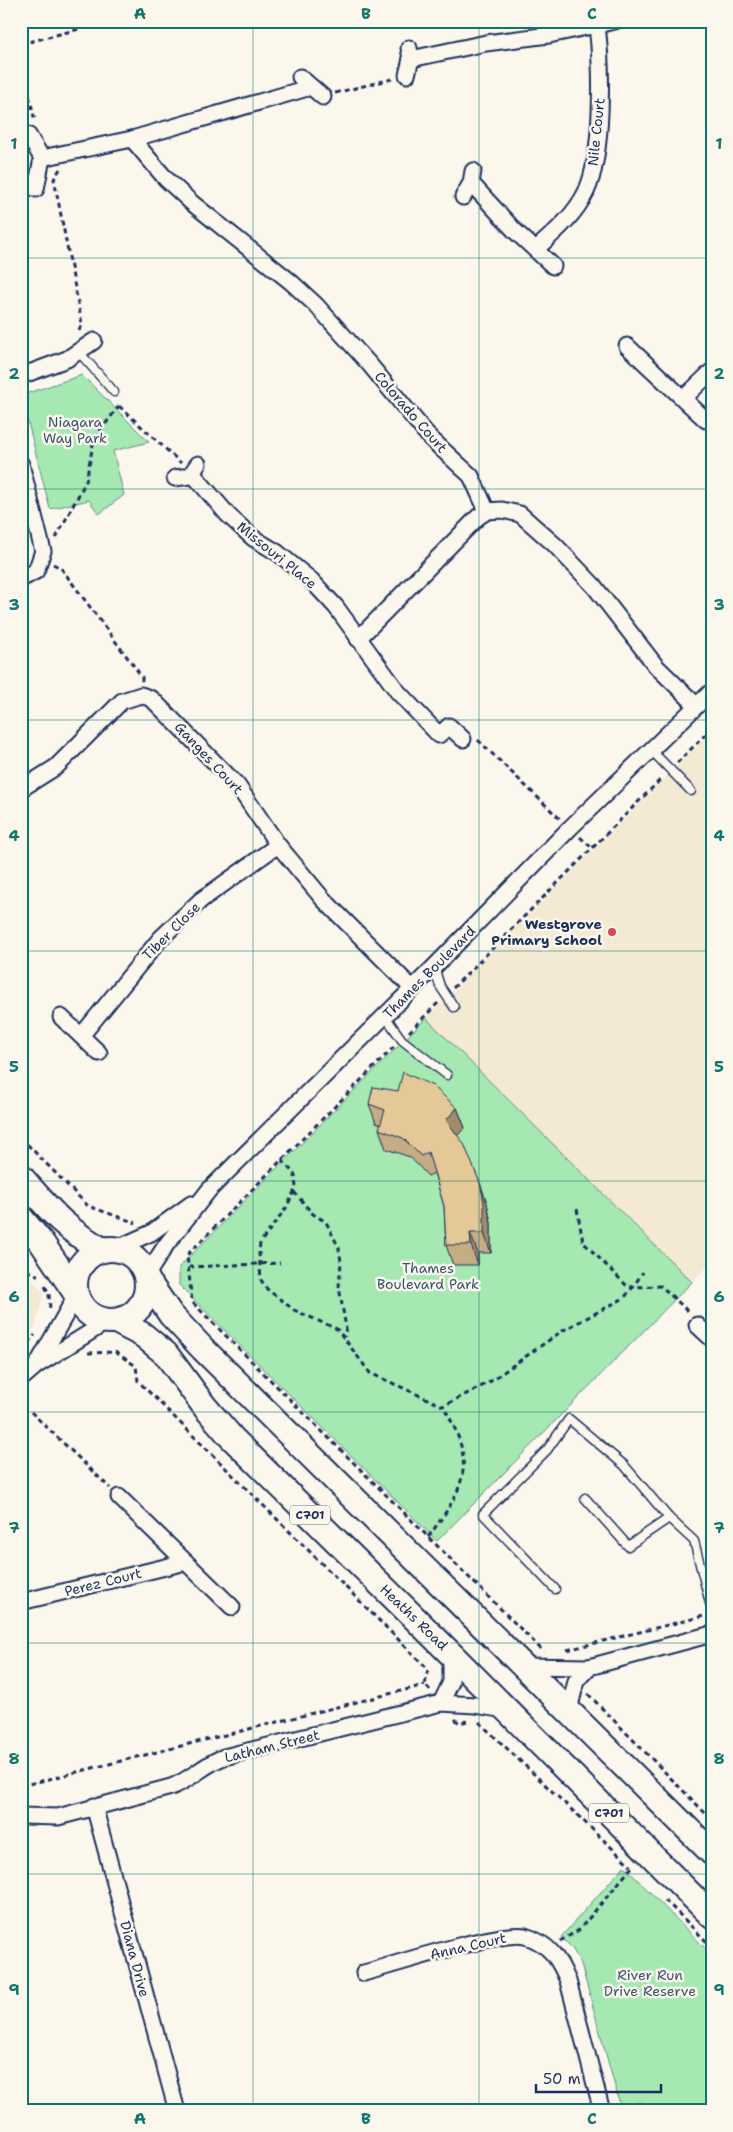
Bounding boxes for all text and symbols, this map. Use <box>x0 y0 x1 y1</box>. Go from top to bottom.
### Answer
text: A <box>134 3 146 24</box>
text: B <box>361 3 371 24</box>
text: C <box>587 3 597 24</box>
street label: Nile Court <box>583 97 609 167</box>
text: 1 <box>10 133 18 154</box>
text: 1 <box>715 133 723 154</box>
text: 2 <box>8 363 20 384</box>
text: 2 <box>713 363 725 384</box>
street label: Colorado Court <box>371 367 451 457</box>
park label: Niagara Way Park <box>43 413 107 447</box>
street label: Missouri Place <box>233 517 321 593</box>
text: 3 <box>8 594 20 615</box>
text: 3 <box>713 594 725 615</box>
street label: Ganges Court <box>171 718 247 798</box>
text: 4 <box>8 825 20 846</box>
text: 4 <box>713 825 725 846</box>
street label: Tiber Close <box>138 898 204 964</box>
place label: Westgrove Primary School <box>491 915 602 949</box>
street label: Thames Boulevard <box>379 922 479 1022</box>
marker: Westgrove Primary School <box>606 926 618 938</box>
text: 5 <box>9 1056 19 1077</box>
text: 5 <box>714 1056 724 1077</box>
park label: Thames Boulevard Park <box>377 1259 479 1293</box>
text: 6 <box>8 1286 20 1307</box>
text: 6 <box>713 1286 725 1307</box>
road number: C701 <box>290 1506 330 1524</box>
text: 7 <box>8 1517 20 1538</box>
text: 7 <box>713 1517 725 1538</box>
street label: Perez Court <box>63 1564 143 1600</box>
street label: Heaths Road <box>376 1580 452 1654</box>
street label: Latham Street <box>223 1726 321 1766</box>
text: 8 <box>8 1748 20 1769</box>
text: 8 <box>713 1748 725 1769</box>
road number: C701 <box>589 1804 629 1822</box>
street label: Diana Drive <box>116 1919 154 1999</box>
street label: Anna Court <box>428 1928 508 1964</box>
park label: River Run Drive Reserve <box>604 1966 696 2000</box>
text: 9 <box>8 1979 20 2000</box>
text: 9 <box>713 1979 725 2000</box>
scale bar <box>536 2062 660 2094</box>
text: 50 m <box>543 2069 581 2089</box>
text: A <box>134 2108 146 2129</box>
text: B <box>361 2108 371 2129</box>
text: C <box>587 2108 597 2129</box>

